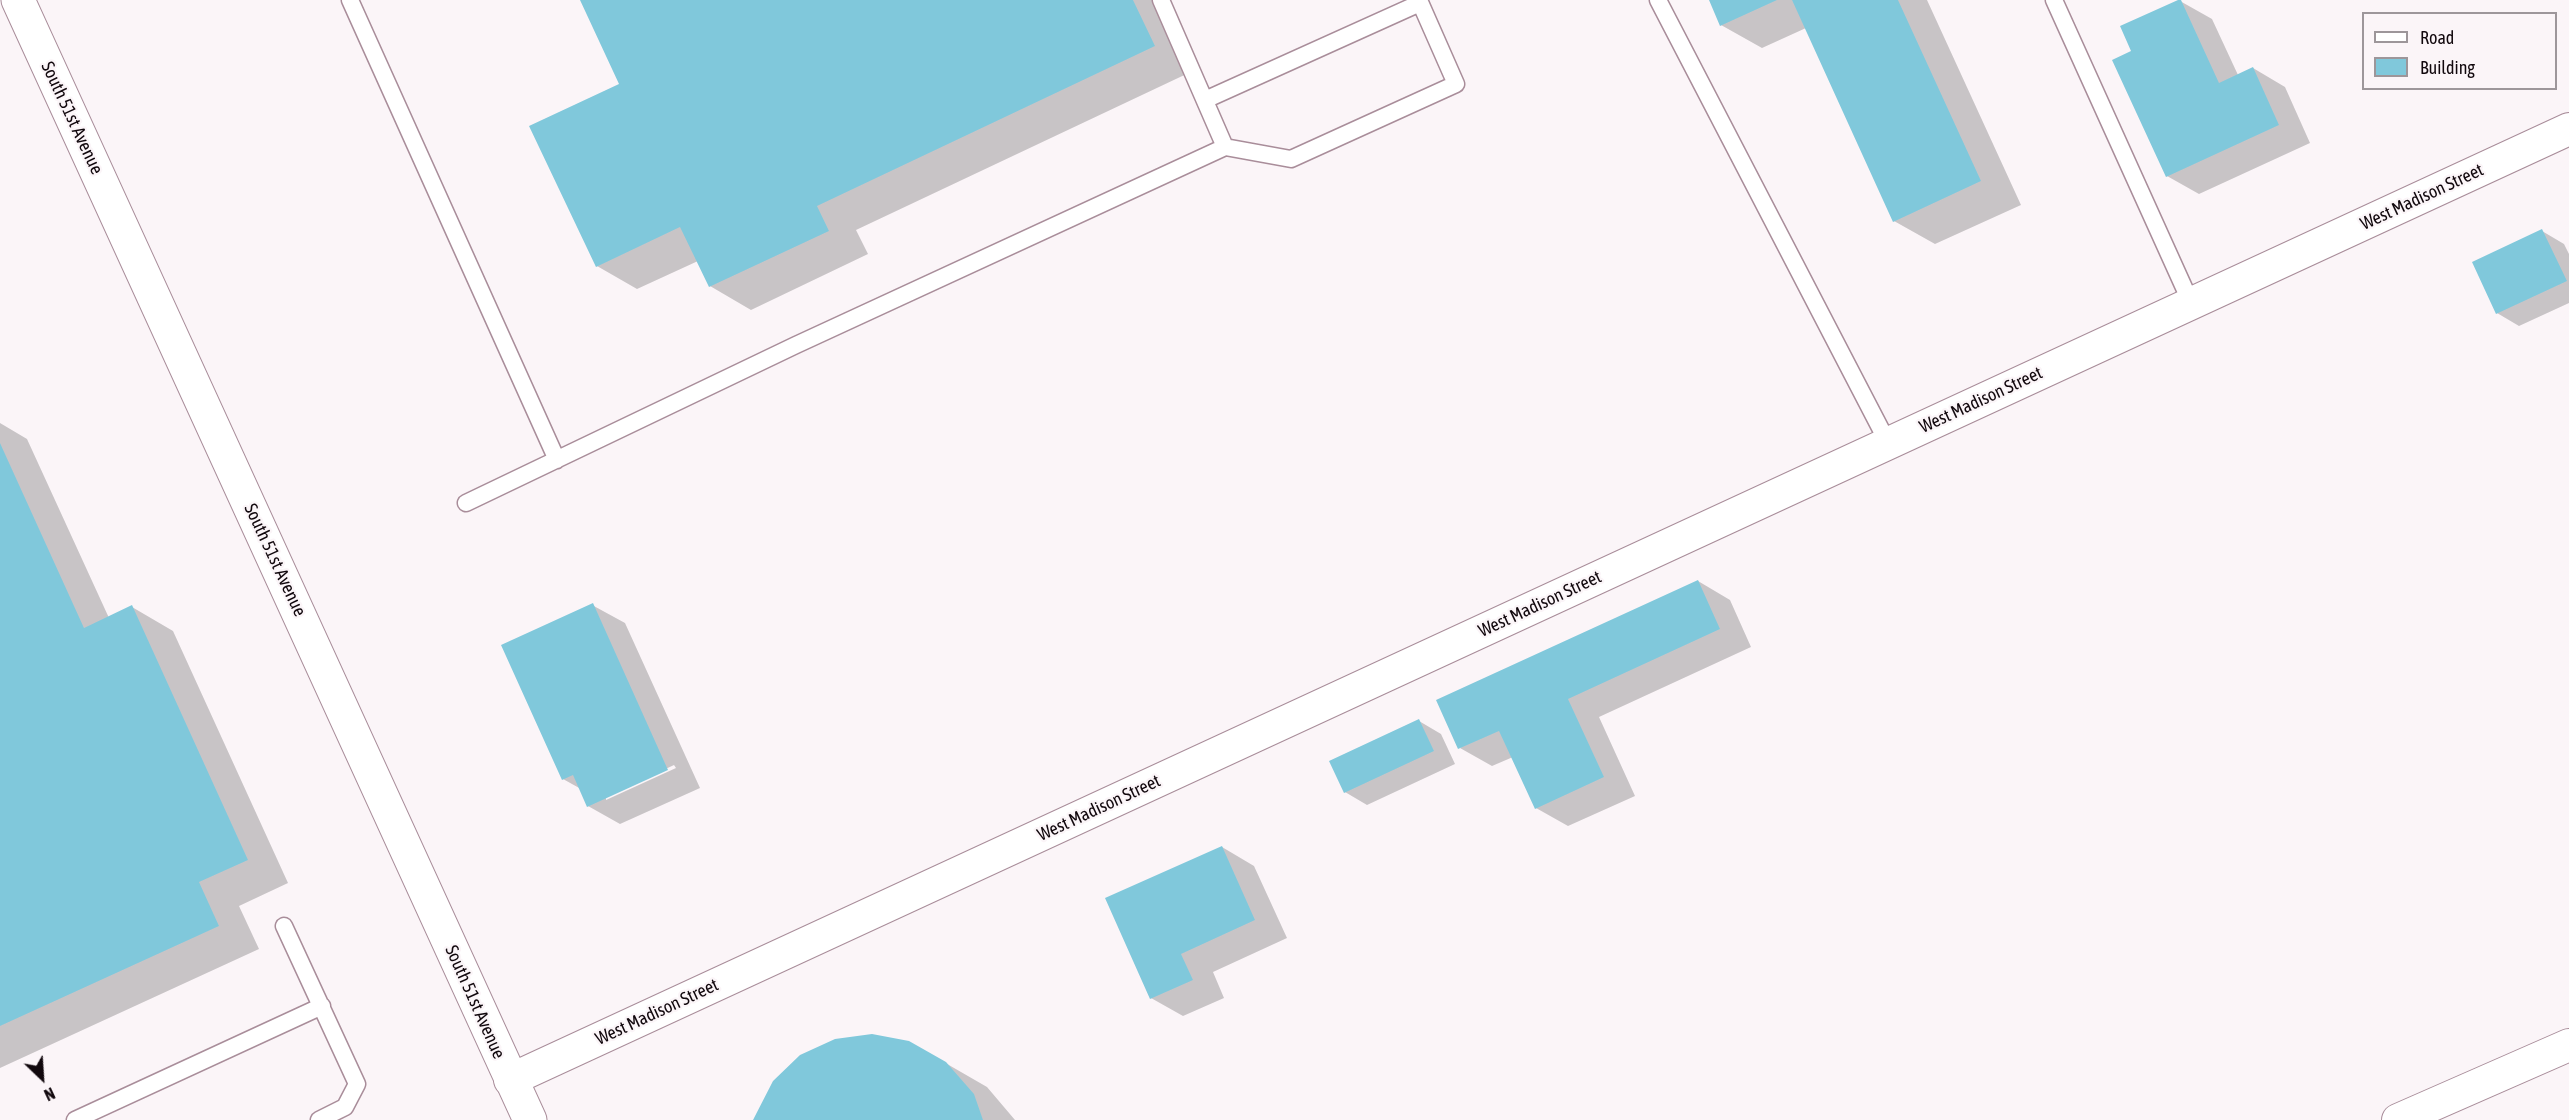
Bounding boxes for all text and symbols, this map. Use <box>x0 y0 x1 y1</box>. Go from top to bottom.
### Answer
legend <box>2362 12 2557 90</box>
text: Road <box>2420 27 2454 48</box>
text: Building <box>2420 57 2475 78</box>
street label: South 51st Avenue <box>36 58 108 178</box>
street label: West Madison Street <box>2357 159 2487 235</box>
street label: West Madison Street <box>1916 362 2046 438</box>
street label: South 51st Avenue <box>239 500 311 620</box>
street label: West Madison Street <box>1475 566 1605 642</box>
street label: West Madison Street <box>1034 770 1164 846</box>
street label: South 51st Avenue <box>440 942 510 1062</box>
street label: West Madison Street <box>592 974 722 1050</box>
north arrow <box>12 1048 72 1108</box>
text: N <box>42 1084 58 1104</box>

